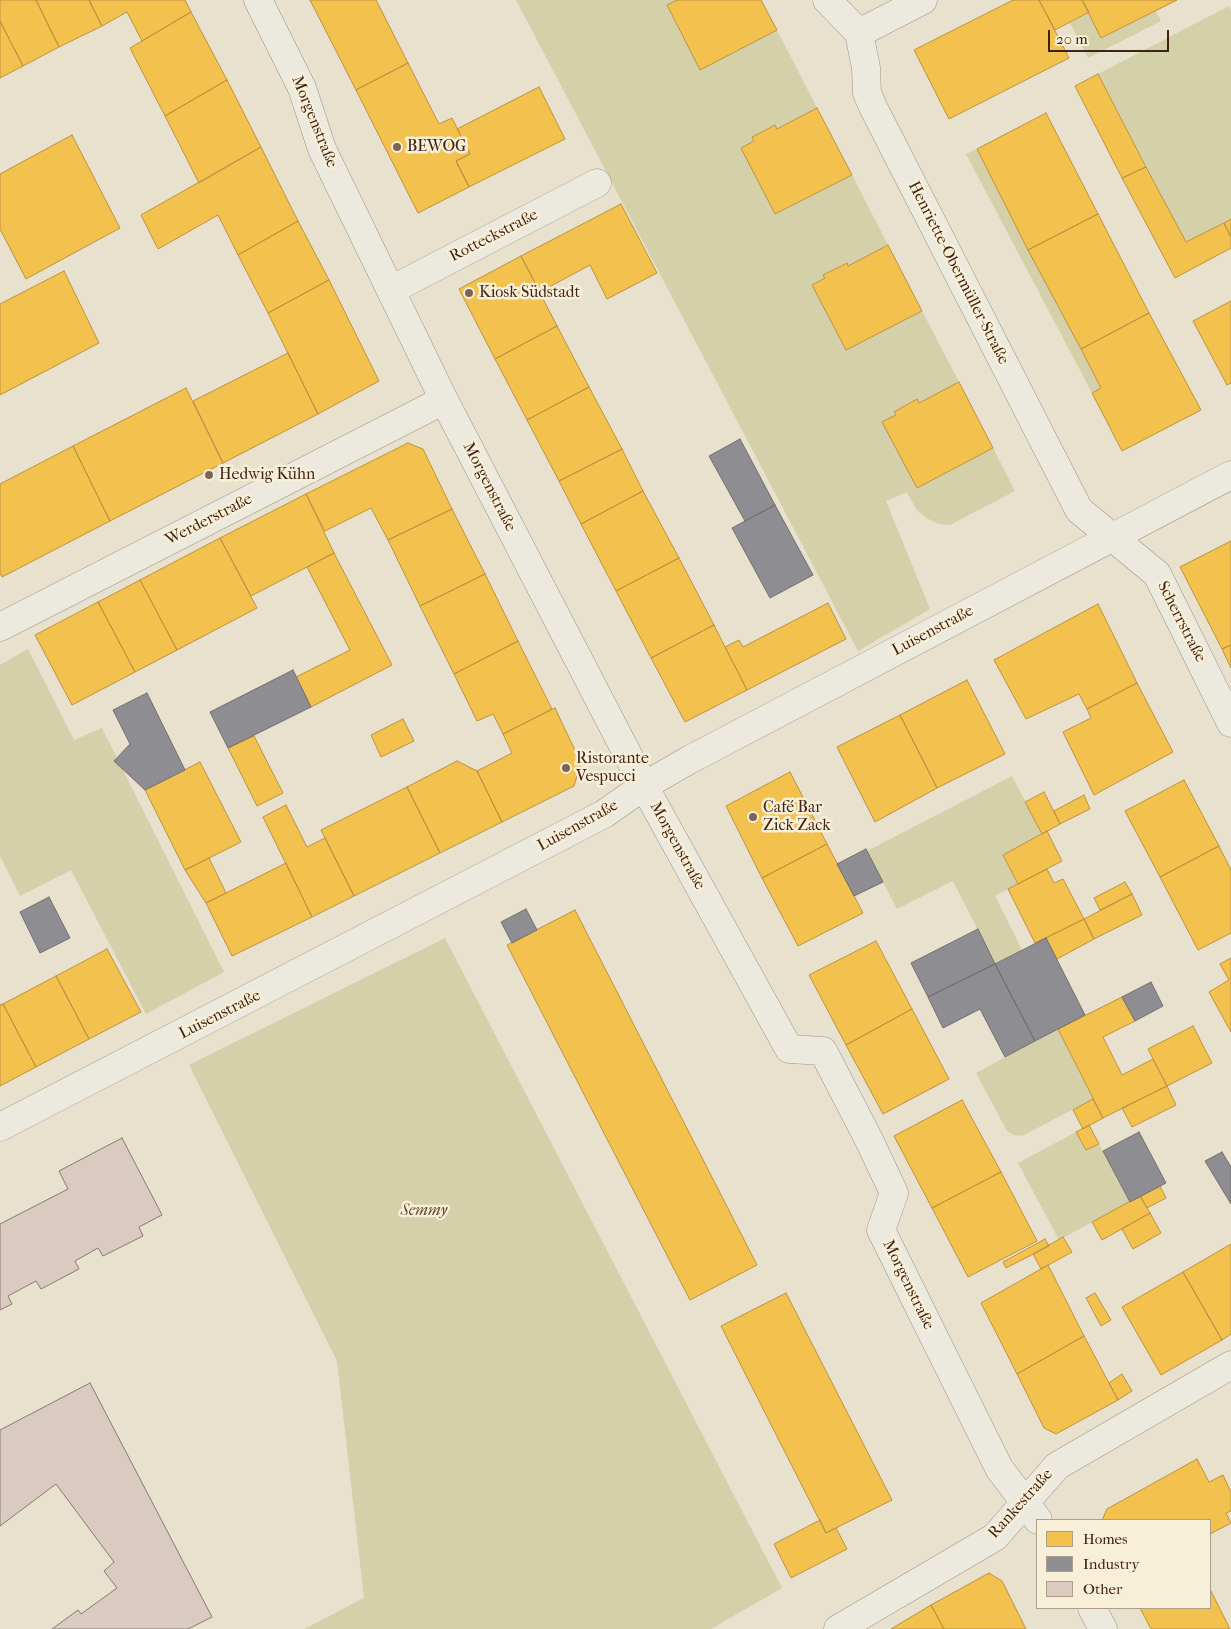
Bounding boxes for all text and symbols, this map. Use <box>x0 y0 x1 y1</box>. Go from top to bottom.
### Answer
scale bar <box>1051 20 1172 52</box>
text: 20 m <box>1056 30 1088 48</box>
street label: Morgenstraße <box>287 73 341 171</box>
place label: BEWOG <box>407 137 466 157</box>
marker: BEWOG <box>391 141 403 153</box>
street label: Henriette-Obermüller-Straße <box>903 178 1013 368</box>
street label: Rotteckstraße <box>447 206 541 266</box>
place label: Kiosk Südstadt <box>479 283 580 303</box>
marker: Kiosk Südstadt <box>463 287 475 299</box>
street label: Morgenstraße <box>458 439 520 535</box>
place label: Hedwig Kühn <box>219 465 315 485</box>
marker: Hedwig Kühn <box>203 469 215 481</box>
street label: Werderstraße <box>162 490 256 550</box>
street label: Scherrstraße <box>1152 578 1210 666</box>
street label: Luisenstraße <box>889 602 977 660</box>
place label: Ristorante Vespucci <box>576 749 649 787</box>
marker: Ristorante Vespucci <box>560 762 572 774</box>
street label: Luisenstraße <box>534 796 622 856</box>
place label: Café Bar Zick Zack <box>763 798 831 836</box>
street label: Morgenstraße <box>645 799 709 893</box>
marker: Café Bar Zick Zack <box>747 811 759 823</box>
street label: Luisenstraße <box>176 986 264 1044</box>
park label: Semmy <box>401 1201 447 1221</box>
street label: Morgenstraße <box>878 1237 938 1333</box>
street label: Rankestraße <box>985 1465 1057 1543</box>
legend <box>1036 1519 1211 1609</box>
text: Homes <box>1083 1530 1128 1548</box>
text: Industry <box>1083 1555 1139 1573</box>
text: Other <box>1083 1580 1122 1598</box>

